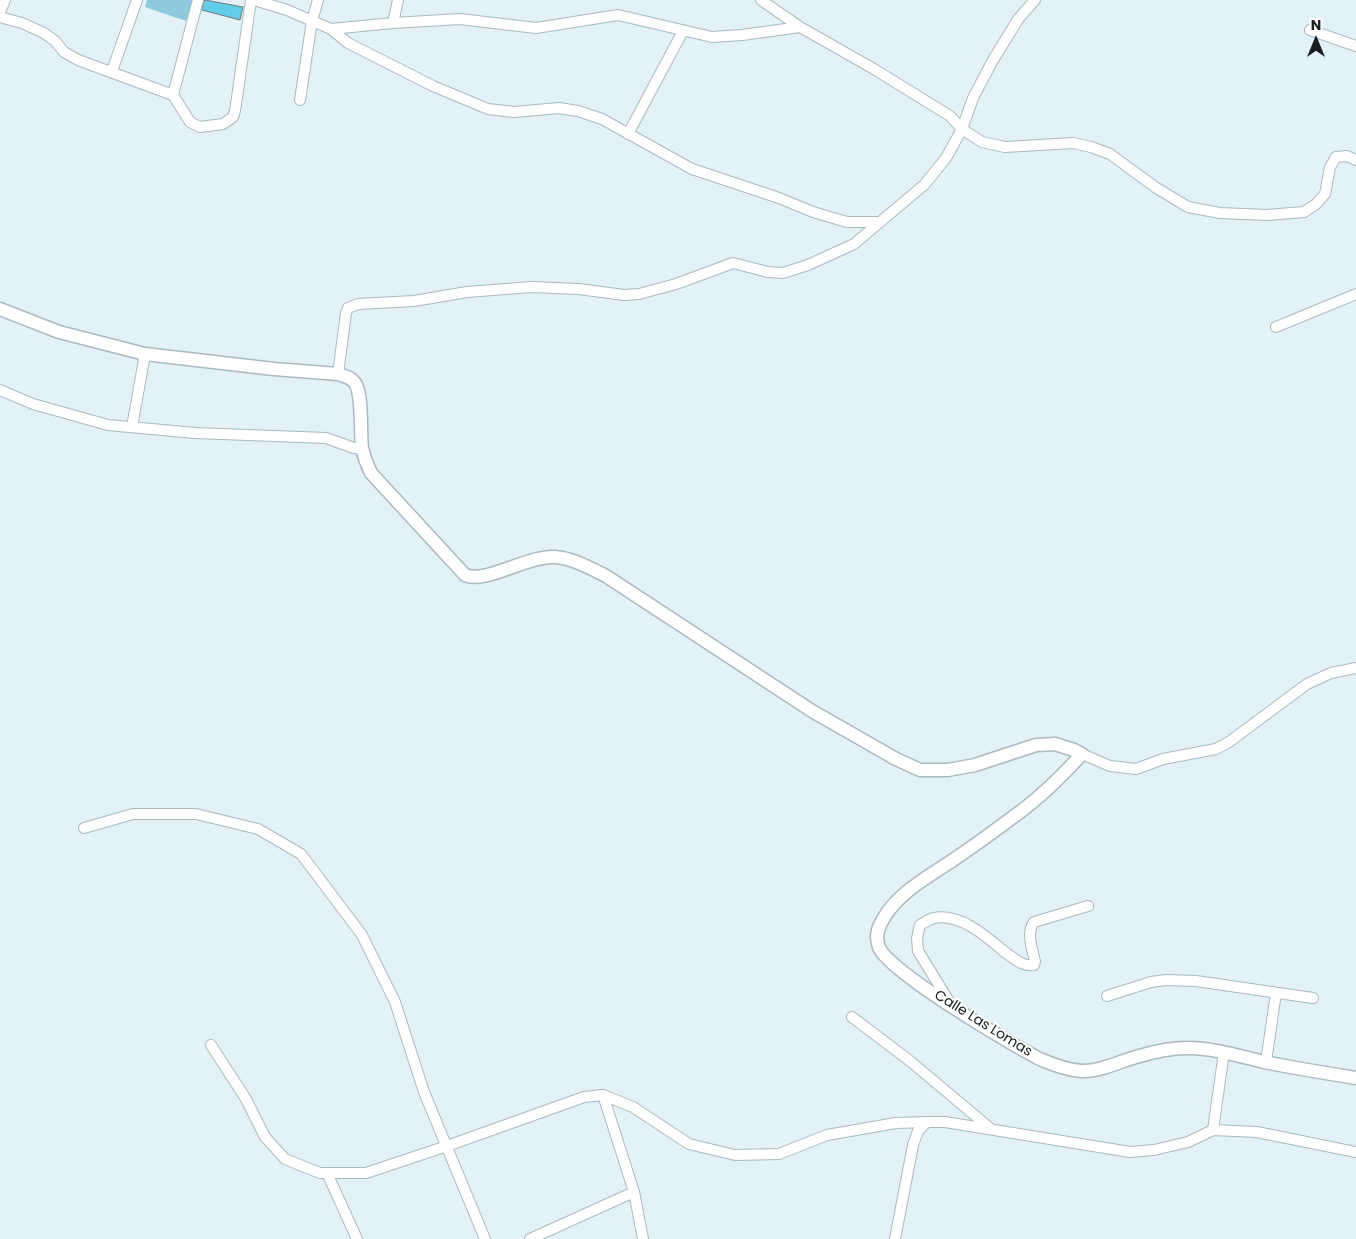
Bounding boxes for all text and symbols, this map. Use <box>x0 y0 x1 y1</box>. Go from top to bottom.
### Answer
north arrow <box>1291 15 1341 65</box>
text: N <box>1311 15 1321 35</box>
street label: Calle Las Lomas <box>931 987 1035 1061</box>

